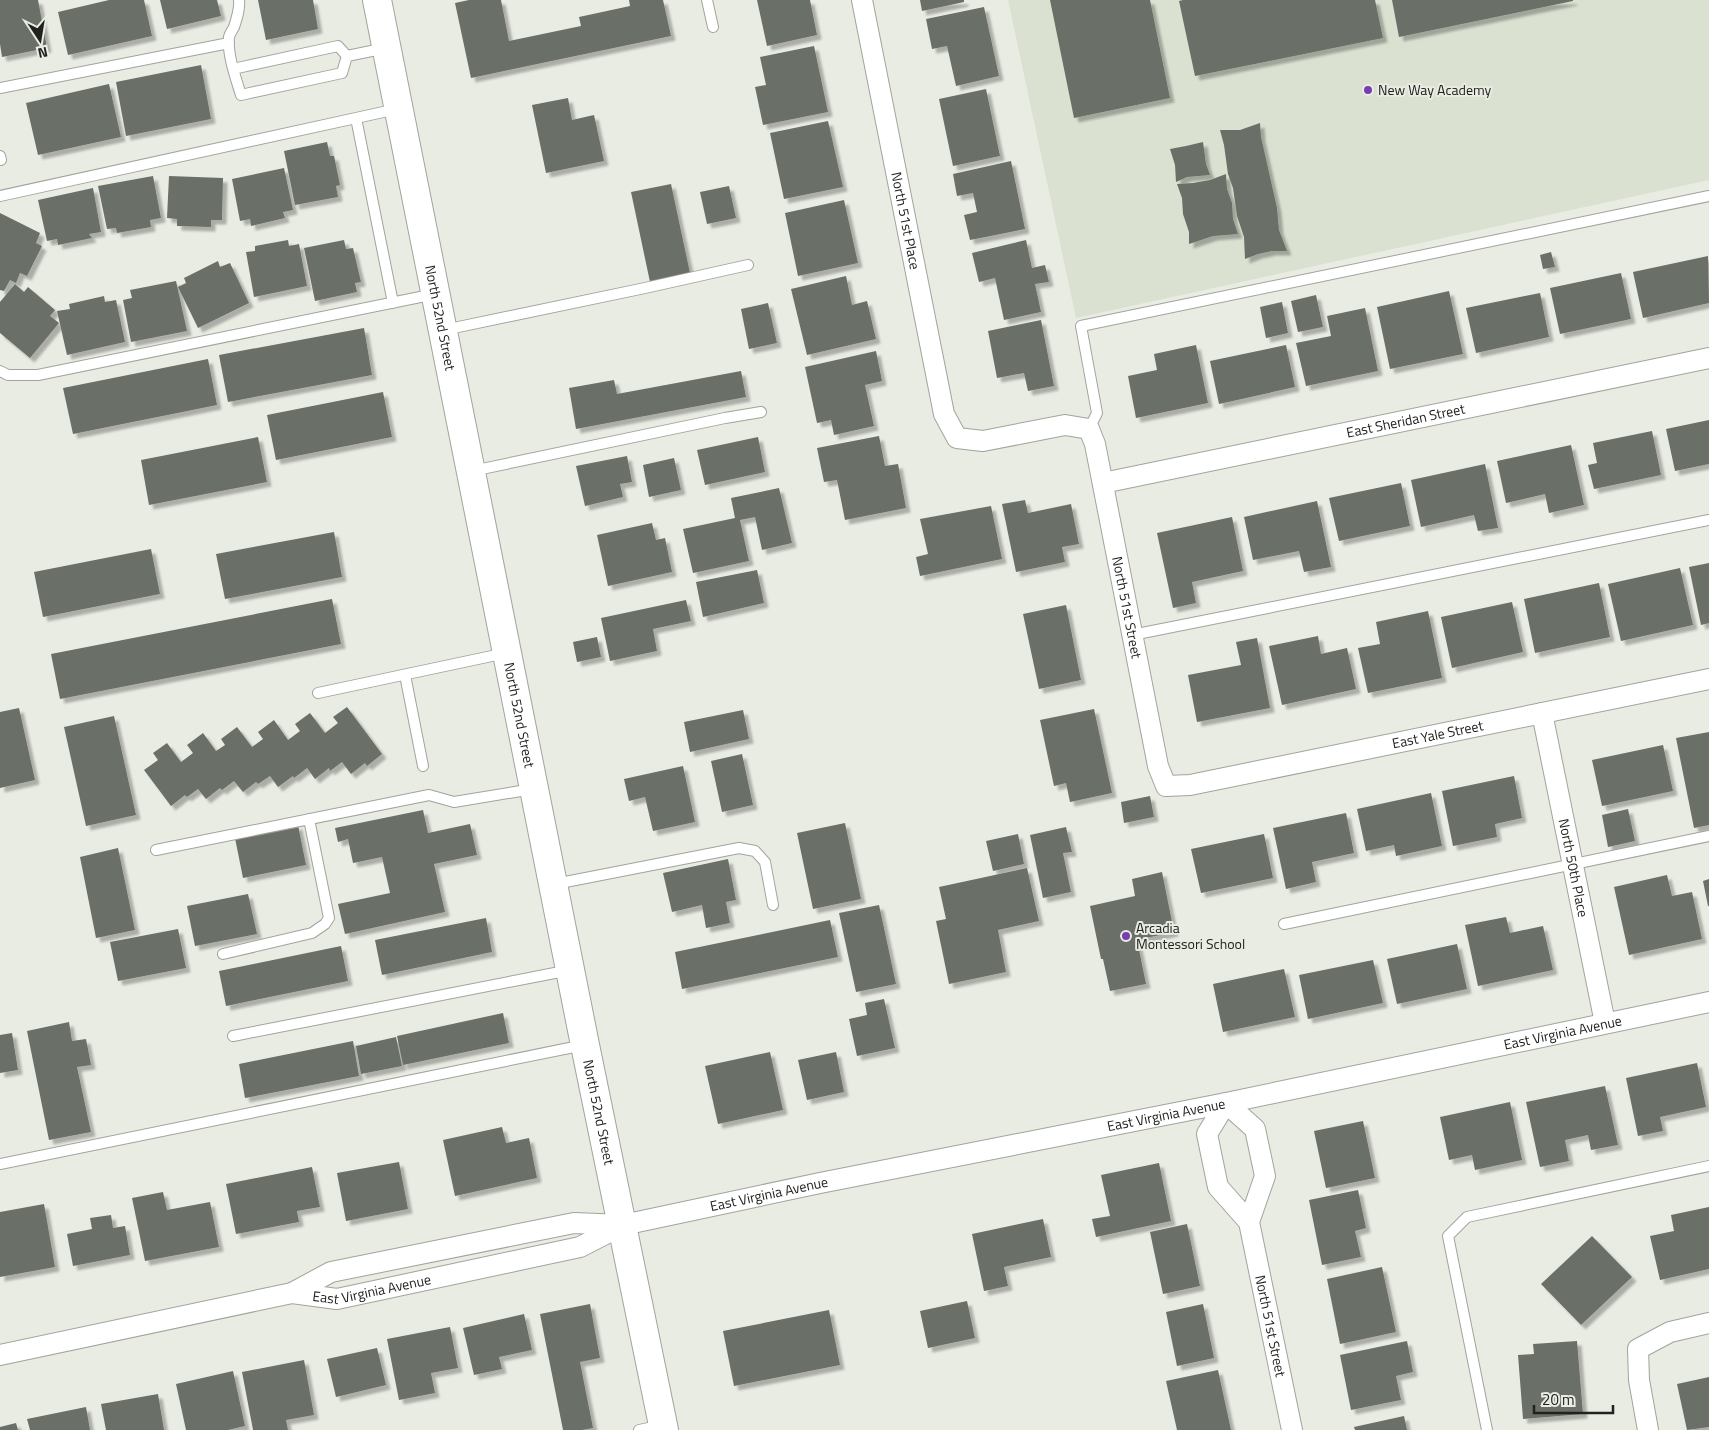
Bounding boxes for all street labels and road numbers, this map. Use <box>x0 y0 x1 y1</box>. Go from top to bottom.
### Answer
street label: North 51st Place <box>886 170 926 271</box>
street label: North 52nd Street <box>420 263 462 372</box>
street label: East Sheridan Street <box>1344 398 1467 443</box>
street label: North 51st Street <box>1107 554 1148 660</box>
street label: North 52nd Street <box>499 660 541 770</box>
street label: East Yale Street <box>1390 714 1485 753</box>
street label: North 50th Place <box>1554 817 1594 919</box>
street label: East Virginia Avenue <box>1502 1010 1624 1055</box>
street label: North 52nd Street <box>578 1057 620 1167</box>
street label: East Virginia Avenue <box>1105 1092 1227 1136</box>
street label: East Virginia Avenue <box>708 1171 830 1216</box>
street label: East Virginia Avenue <box>311 1268 433 1309</box>
street label: North 51st Street <box>1250 1273 1292 1379</box>

